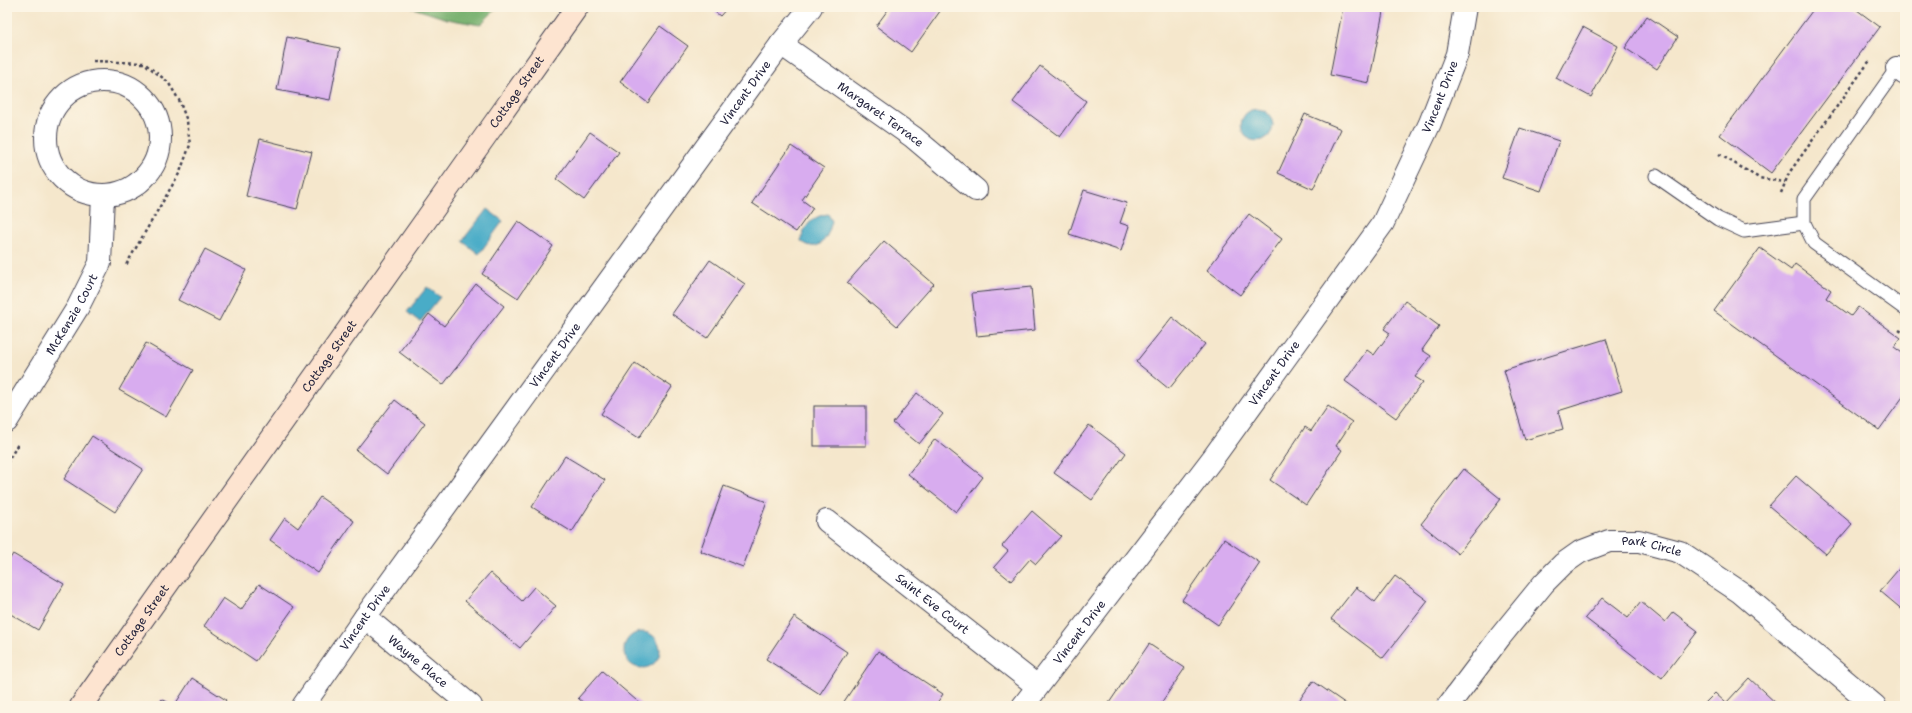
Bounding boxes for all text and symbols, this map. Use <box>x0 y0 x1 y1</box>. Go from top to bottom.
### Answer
street label: Cottage Street <box>486 53 548 131</box>
street label: Vincent Drive <box>716 57 775 129</box>
street label: Vincent Drive <box>1418 58 1462 136</box>
street label: Margaret Terrace <box>834 78 927 151</box>
street label: McKenzie Court <box>42 271 101 358</box>
street label: Cottage Street <box>298 317 360 395</box>
street label: Vincent Drive <box>526 319 584 391</box>
street label: Vincent Drive <box>1245 337 1304 409</box>
street label: Park Circle <box>1621 533 1684 560</box>
street label: Saint Eve Court <box>892 570 973 638</box>
street label: Cottage Street <box>111 581 173 660</box>
street label: Vincent Drive <box>336 581 394 654</box>
street label: Vincent Drive <box>1050 596 1110 668</box>
street label: Wayne Place <box>384 631 451 691</box>

